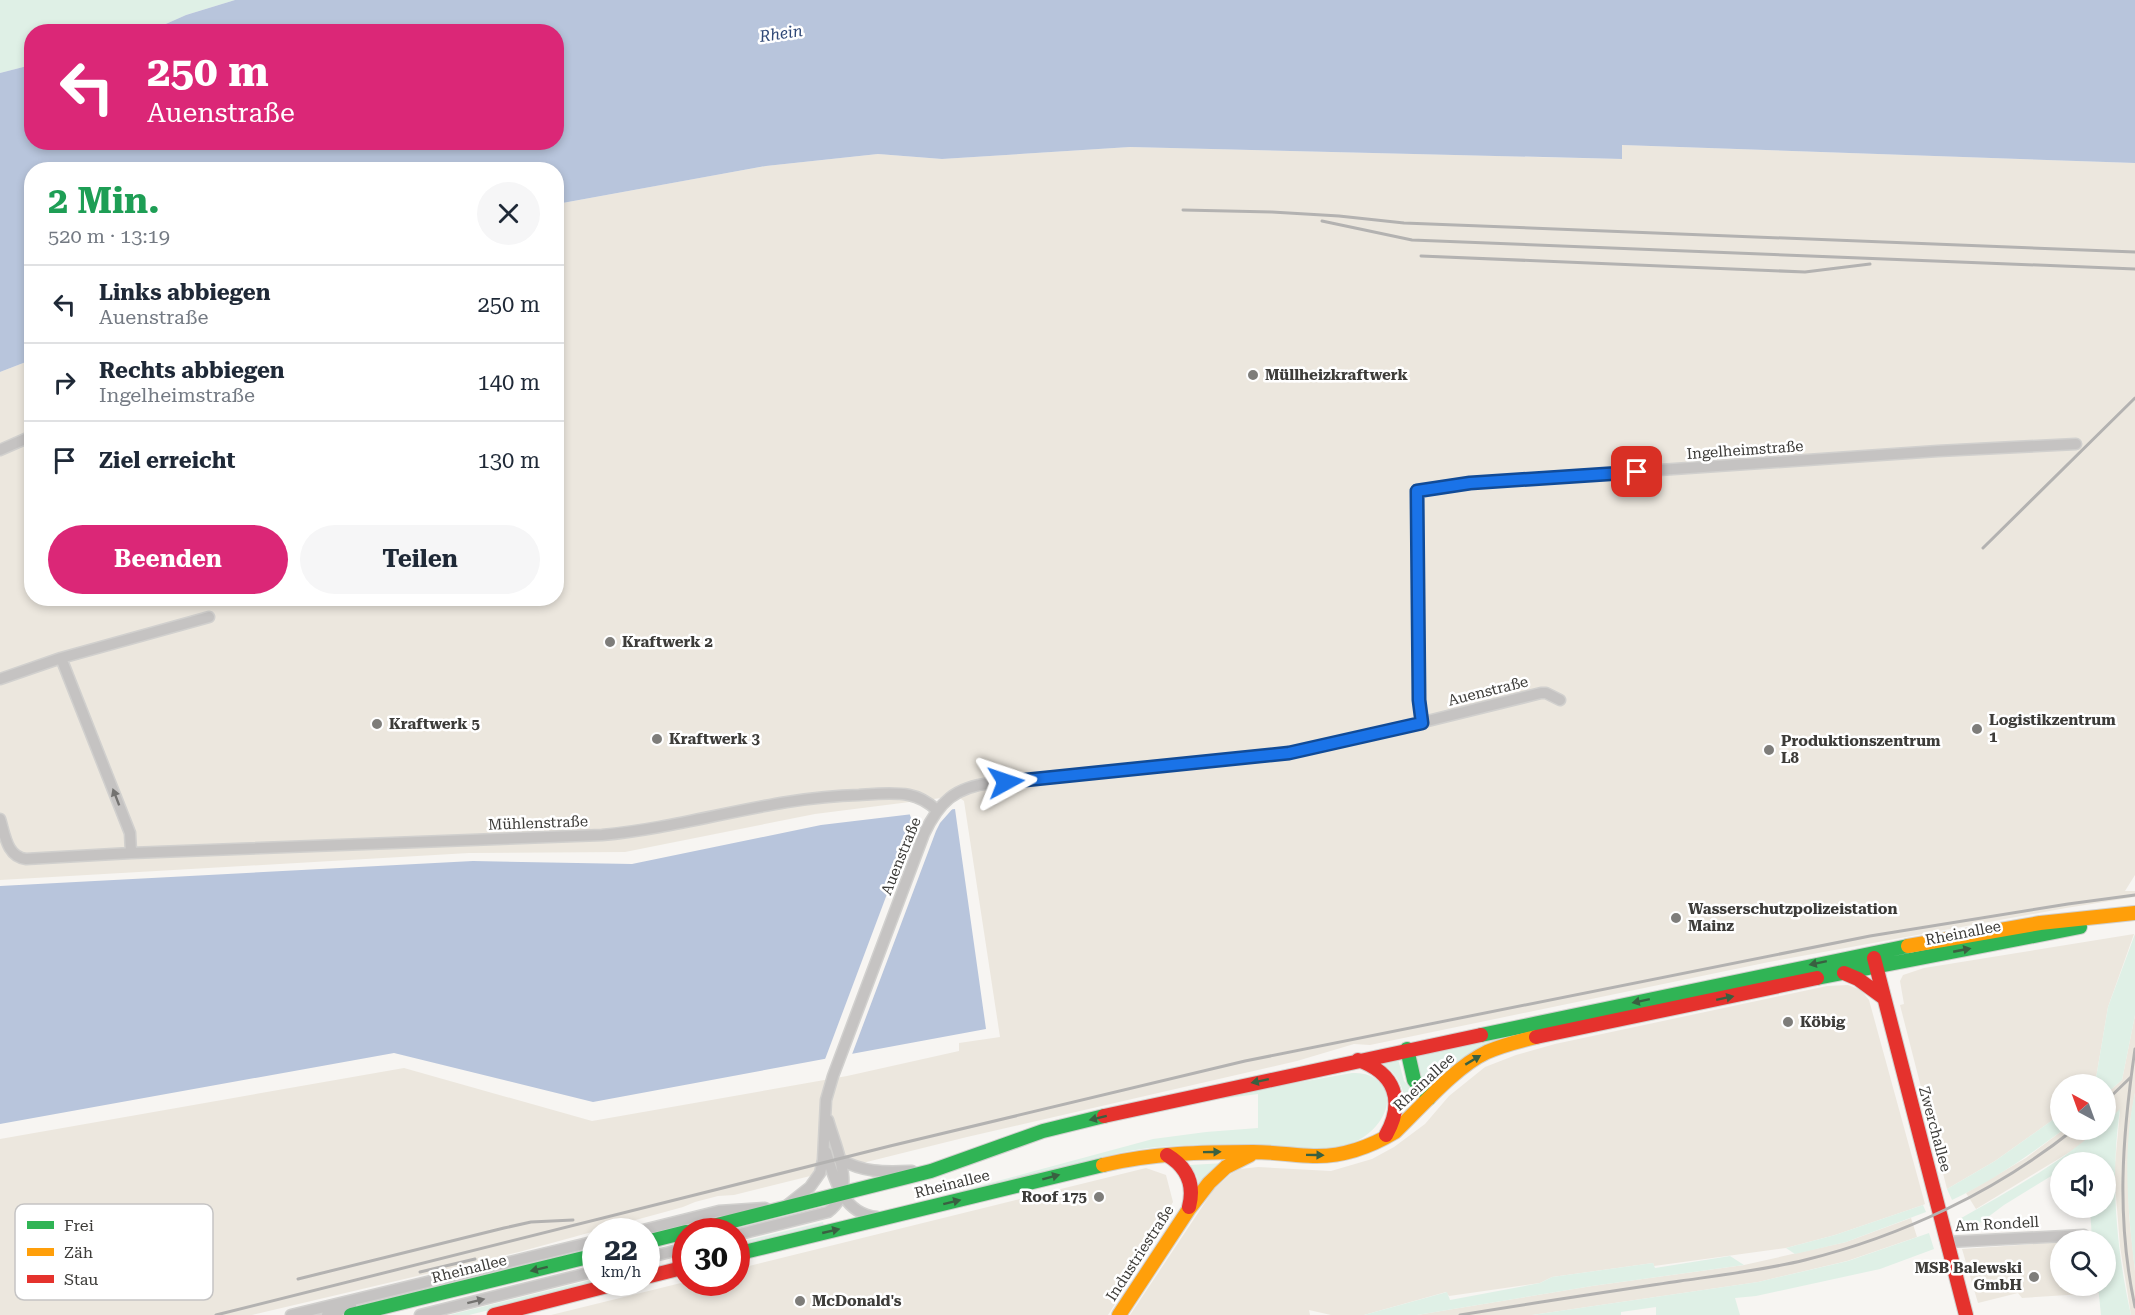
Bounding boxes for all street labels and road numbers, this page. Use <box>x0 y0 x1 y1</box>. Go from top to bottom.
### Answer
street label: Ingelheimstraße <box>1686 437 1804 463</box>
street label: Auenstraße <box>1446 672 1530 710</box>
street label: Mühlenstraße <box>488 812 588 834</box>
street label: Auenstraße <box>877 815 925 897</box>
street label: Rheinallee <box>1924 917 2002 949</box>
street label: Rheinallee <box>1390 1049 1458 1115</box>
street label: Zwerchallee <box>1915 1084 1955 1174</box>
street label: Rheinallee <box>913 1166 991 1202</box>
street label: Industriestraße <box>1102 1202 1178 1304</box>
street label: Am Rondell <box>1955 1213 2040 1235</box>
street label: Rheinallee <box>430 1251 508 1287</box>

